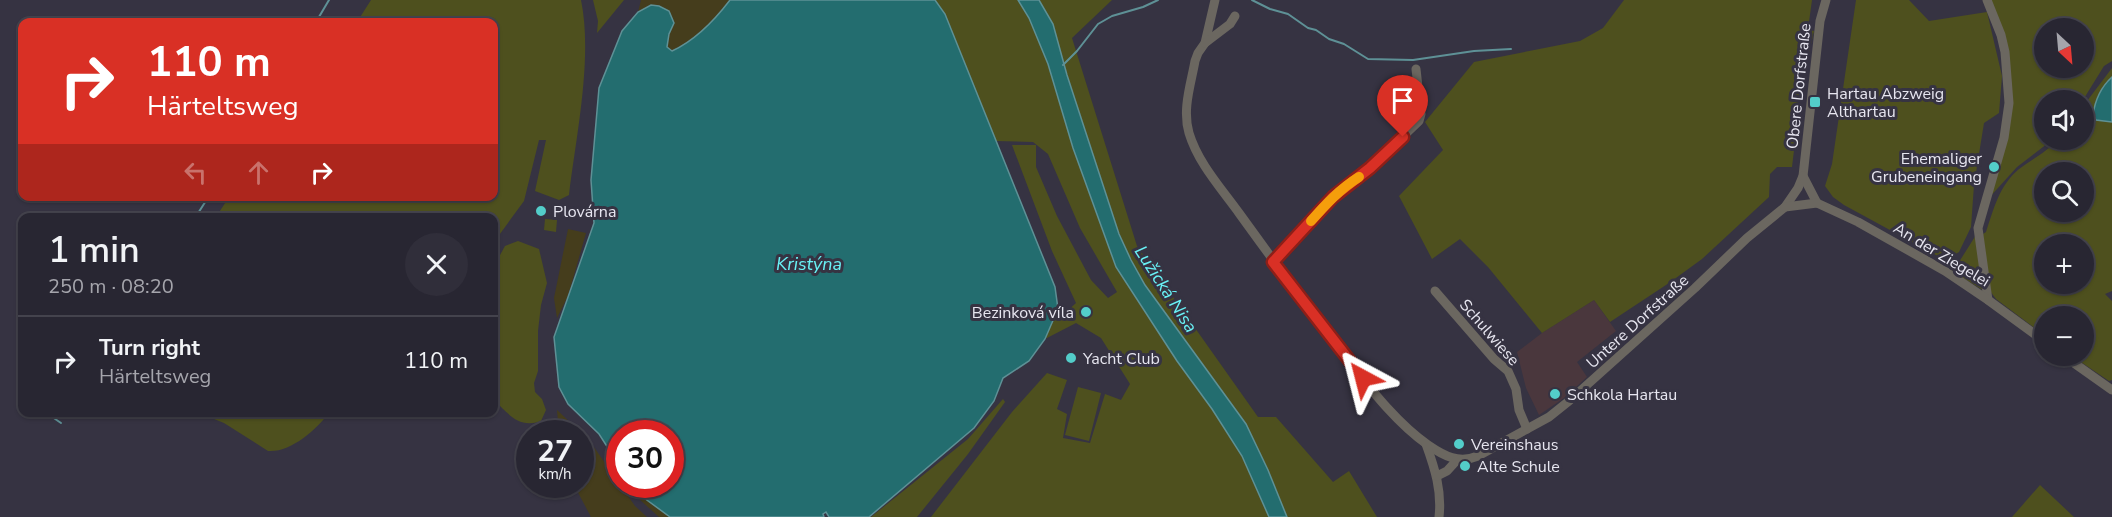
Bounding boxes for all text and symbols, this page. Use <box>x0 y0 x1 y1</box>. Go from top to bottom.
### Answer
north arrow <box>2034 18 2094 78</box>
map controls <box>2034 18 2094 366</box>
street label: Obere Dorfstraße <box>1781 22 1817 150</box>
text: 110 m <box>147 34 271 91</box>
icon: right <box>48 42 126 120</box>
pin <box>1377 75 1428 137</box>
place label: Hartau Abzweig Althartau <box>1827 83 1944 123</box>
icon: arrive <box>1386 84 1419 117</box>
text: Härteltsweg <box>147 88 299 125</box>
button: sound <box>2034 90 2094 150</box>
marker: Hartau Abzweig Althartau <box>1808 95 1822 109</box>
place label: Ehemaliger Grubeneingang <box>1871 148 1982 188</box>
icon: left <box>179 156 212 189</box>
icon: ahead <box>242 156 275 189</box>
icon: right <box>305 156 338 189</box>
marker: Ehemaliger Grubeneingang <box>1987 160 2001 174</box>
button: search <box>2034 162 2094 222</box>
place label: Plovárna <box>553 201 616 223</box>
marker: Plovárna <box>534 204 548 218</box>
street label: An der Ziegelei <box>1889 217 1994 292</box>
text: 1 min <box>48 226 140 275</box>
button: close <box>405 233 468 296</box>
button: + <box>2034 234 2094 294</box>
water label: Lužická Nisa <box>1129 241 1203 337</box>
water label: Kristýna <box>776 252 842 276</box>
street label: Untere Dorfstraße <box>1582 270 1694 374</box>
text: 250 m · 08:20 <box>48 273 174 300</box>
street label: Schulwiese <box>1454 295 1524 371</box>
place label: Bezinková víla <box>972 302 1074 324</box>
marker: Bezinková víla <box>1079 305 1093 319</box>
button: − <box>2034 306 2094 366</box>
text: Turn right <box>99 333 200 363</box>
icon: right <box>48 345 81 378</box>
text: 110 m <box>404 346 468 376</box>
position arrow <box>1331 346 1395 410</box>
place label: Yacht Club <box>1082 348 1160 370</box>
marker: Yacht Club <box>1064 351 1078 365</box>
text: Härteltsweg <box>99 363 211 390</box>
place label: Schkola Hartau <box>1567 384 1677 406</box>
marker: Schkola Hartau <box>1548 387 1562 401</box>
speed limit sign: 30 <box>606 420 684 498</box>
text: 27 <box>537 431 573 472</box>
place label: Vereinshaus <box>1470 434 1558 456</box>
marker: Vereinshaus <box>1452 437 1466 451</box>
place label: Alte Schule <box>1477 456 1560 478</box>
marker: Alte Schule <box>1458 459 1472 473</box>
text: km/h <box>538 464 572 484</box>

